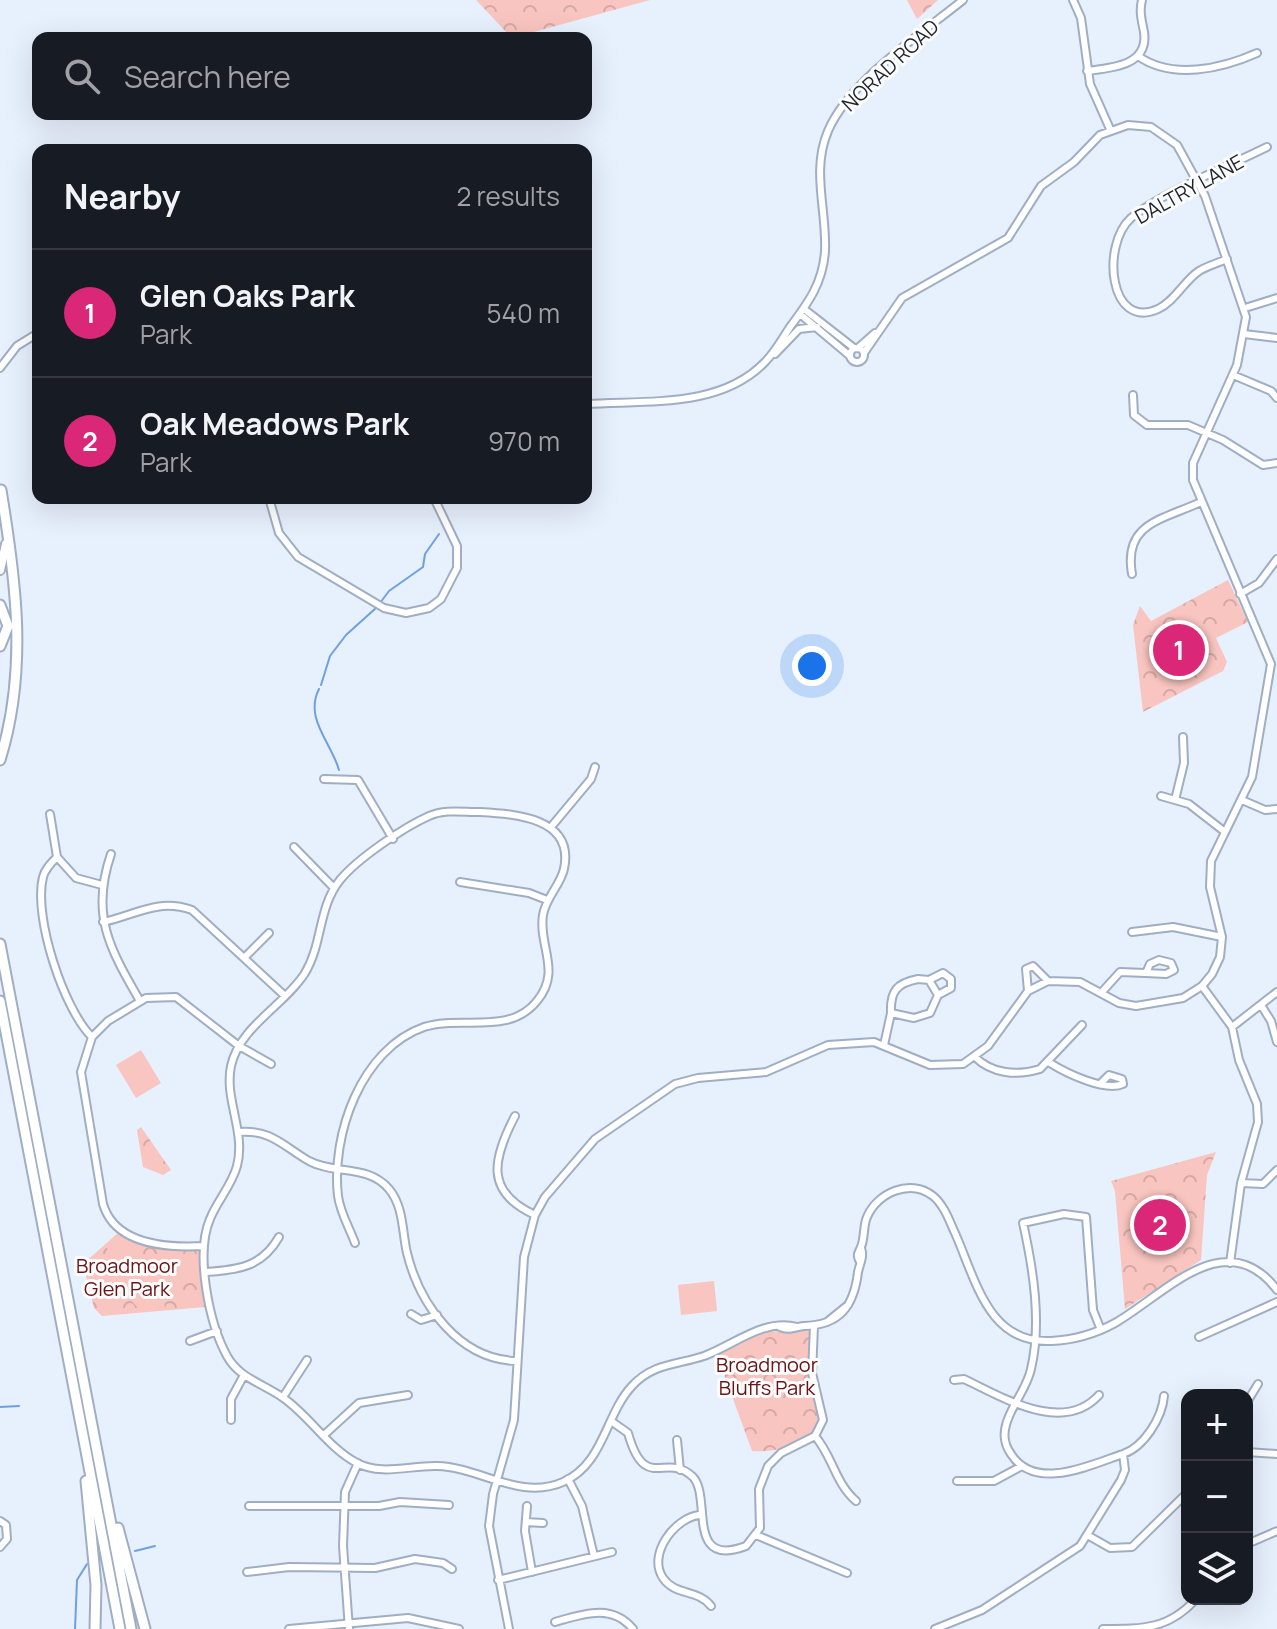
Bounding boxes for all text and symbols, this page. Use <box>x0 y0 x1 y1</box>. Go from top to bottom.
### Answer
street label: NORAD ROAD <box>836 13 944 117</box>
search box <box>32 32 592 120</box>
icon: search <box>60 54 104 98</box>
text: Search here <box>124 56 291 97</box>
street label: DALTRY LANE <box>1130 148 1248 230</box>
text: Nearby <box>64 173 180 219</box>
text: 2 results <box>456 178 560 214</box>
text: Glen Oaks Park <box>140 275 355 316</box>
text: 1 <box>84 295 96 331</box>
text: 540 m <box>487 295 560 331</box>
text: Park <box>140 316 192 352</box>
text: Oak Meadows Park <box>140 403 409 444</box>
text: 2 <box>82 423 98 459</box>
text: 970 m <box>488 423 560 459</box>
text: Park <box>140 444 192 480</box>
pin: 1 <box>1153 620 1205 680</box>
your location <box>792 646 832 686</box>
pin: 2 <box>1134 1195 1186 1255</box>
park label: Broadmoor Glen Park <box>76 1252 178 1302</box>
park label: Broadmoor Bluffs Park <box>716 1351 818 1401</box>
map controls <box>1181 1389 1253 1605</box>
button: + <box>1181 1389 1253 1461</box>
button: − <box>1181 1461 1253 1533</box>
button: layers <box>1181 1533 1253 1605</box>

